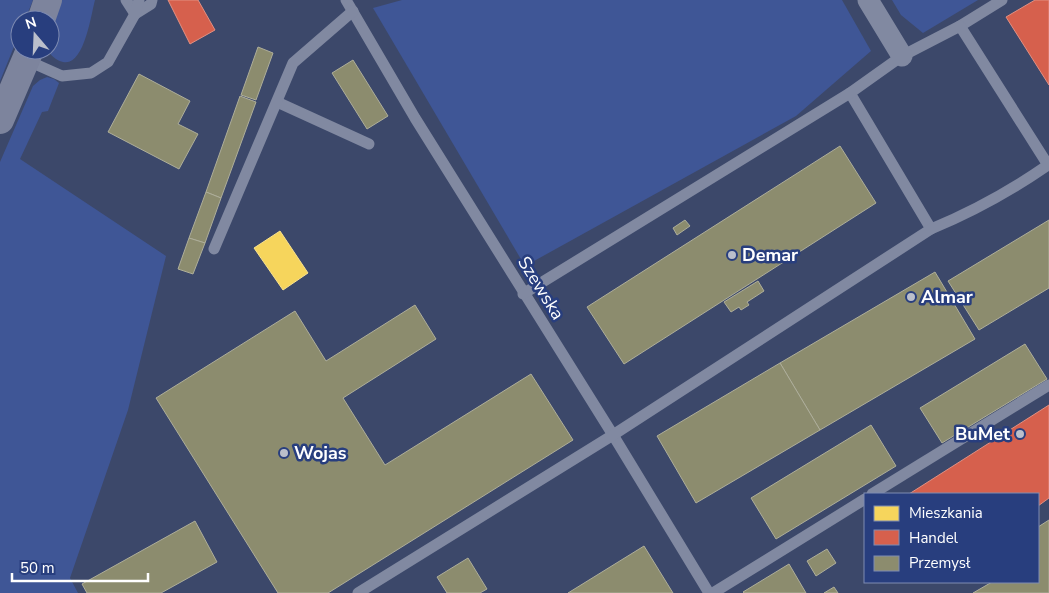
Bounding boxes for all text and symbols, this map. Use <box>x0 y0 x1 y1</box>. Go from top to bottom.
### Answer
north arrow <box>10 10 60 60</box>
text: N <box>23 12 39 34</box>
place label: Demar <box>742 243 798 267</box>
marker: Demar <box>726 249 738 261</box>
street label: Szewska <box>512 252 570 324</box>
place label: Almar <box>921 285 973 309</box>
marker: Almar <box>905 291 917 303</box>
place label: BuMet <box>955 422 1010 446</box>
marker: BuMet <box>1014 428 1026 440</box>
place label: Wojas <box>294 441 347 465</box>
marker: Wojas <box>278 447 290 459</box>
legend <box>864 493 1039 583</box>
text: Mieszkania <box>909 503 983 523</box>
text: Handel <box>909 528 959 548</box>
scale bar <box>12 550 149 582</box>
text: Przemysł <box>909 553 971 573</box>
text: 50 m <box>20 558 55 578</box>

